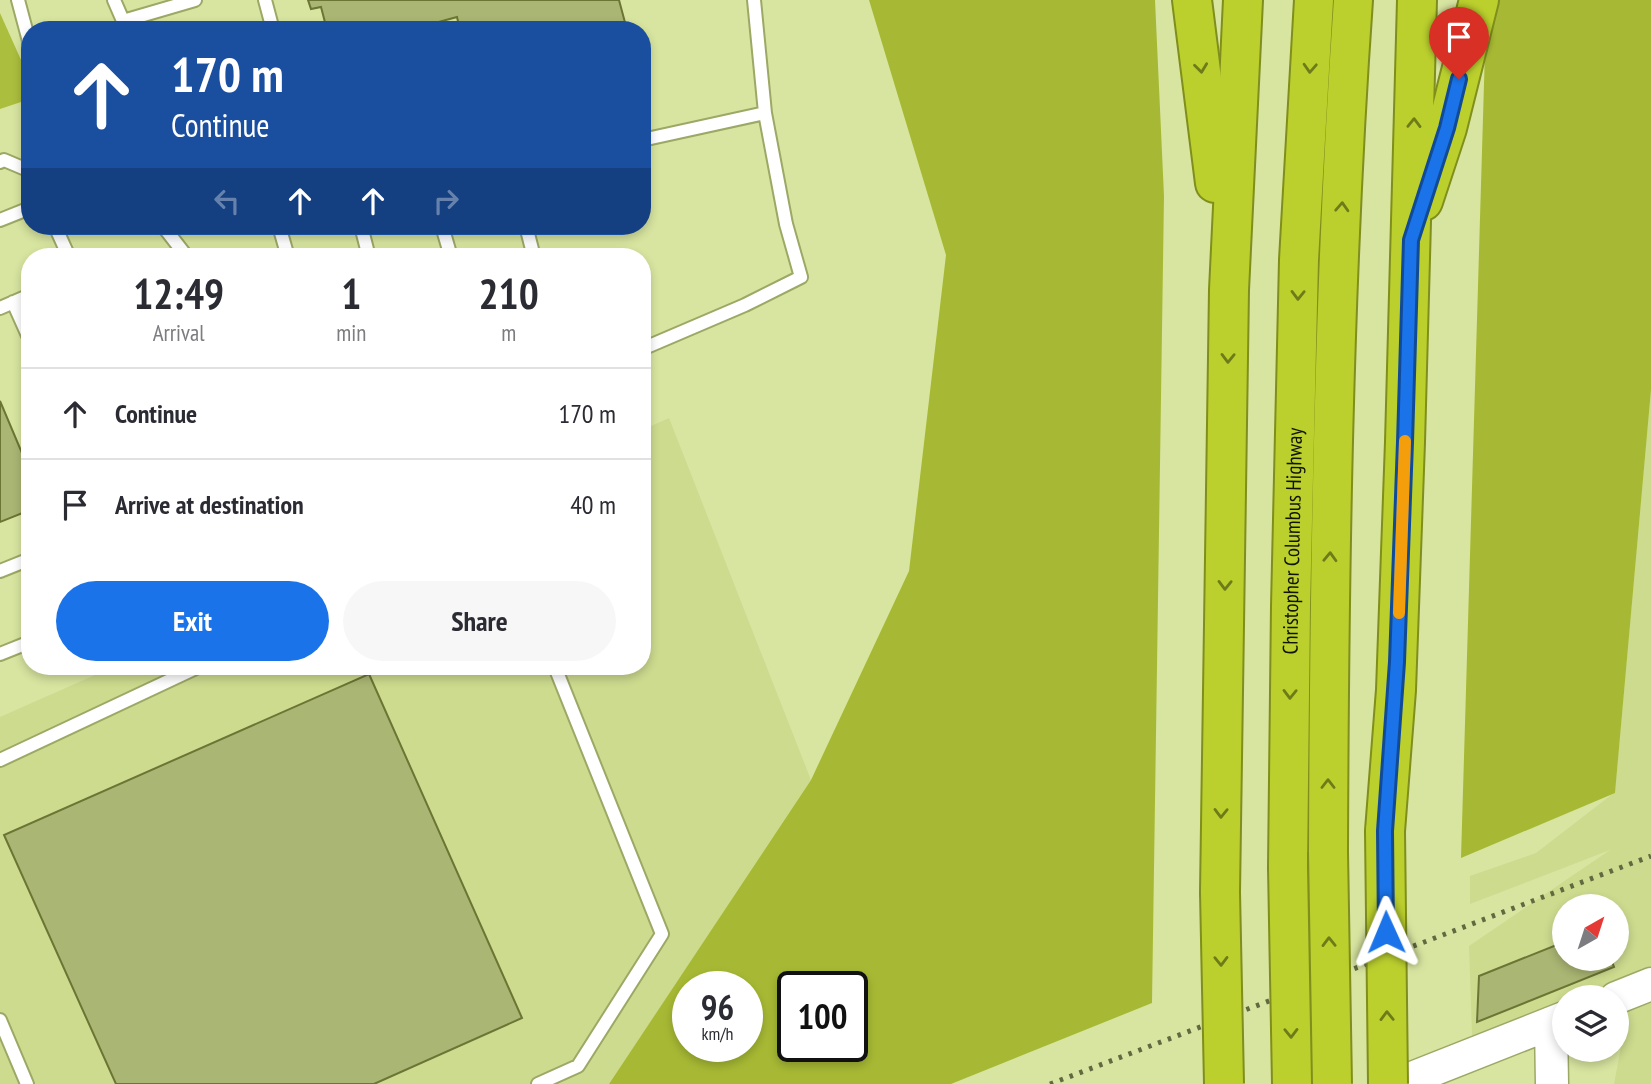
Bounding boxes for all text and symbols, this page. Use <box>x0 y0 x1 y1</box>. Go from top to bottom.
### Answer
pin <box>1429 7 1489 79</box>
icon: arrive <box>1440 18 1478 56</box>
text: 170 m <box>171 42 284 106</box>
icon: ahead <box>56 49 147 140</box>
one-way arrow <box>1193 62 1208 74</box>
one-way arrow <box>1303 63 1318 74</box>
text: Continue <box>171 104 270 146</box>
one-way arrow <box>1406 117 1421 128</box>
icon: left <box>208 182 246 220</box>
icon: ahead <box>281 182 319 220</box>
icon: ahead <box>354 182 392 220</box>
icon: right <box>427 182 465 220</box>
one-way arrow <box>1334 201 1349 212</box>
text: 12:49 <box>133 266 224 321</box>
text: 1 <box>341 266 361 321</box>
text: 210 <box>479 266 539 321</box>
one-way arrow <box>1291 290 1306 301</box>
text: Arrival <box>153 318 205 347</box>
text: min <box>336 318 366 347</box>
text: m <box>501 318 516 347</box>
one-way arrow <box>1220 353 1236 364</box>
icon: ahead <box>56 395 94 433</box>
text: Continue <box>115 397 197 430</box>
text: 170 m <box>558 397 616 430</box>
street label: Christopher Columbus Highway <box>1276 427 1308 655</box>
icon: arrive <box>56 486 94 524</box>
text: Arrive at destination <box>115 488 304 521</box>
text: 40 m <box>570 488 616 521</box>
one-way arrow <box>1323 551 1338 562</box>
one-way arrow <box>1217 580 1232 591</box>
button: Exit <box>56 581 329 661</box>
button: Share <box>343 581 616 661</box>
one-way arrow <box>1282 689 1298 700</box>
one-way arrow <box>1320 778 1336 789</box>
one-way arrow <box>1213 808 1229 819</box>
north arrow <box>1552 894 1629 971</box>
map controls <box>1552 894 1629 1062</box>
position arrow <box>1349 895 1423 969</box>
one-way arrow <box>1321 937 1337 947</box>
one-way arrow <box>1213 956 1229 966</box>
speed limit sign: 100 <box>777 971 868 1062</box>
text: 96 <box>701 984 734 1030</box>
button: layers <box>1552 985 1629 1062</box>
one-way arrow <box>1379 1010 1395 1021</box>
text: km/h <box>702 1022 733 1045</box>
one-way arrow <box>1283 1028 1299 1039</box>

